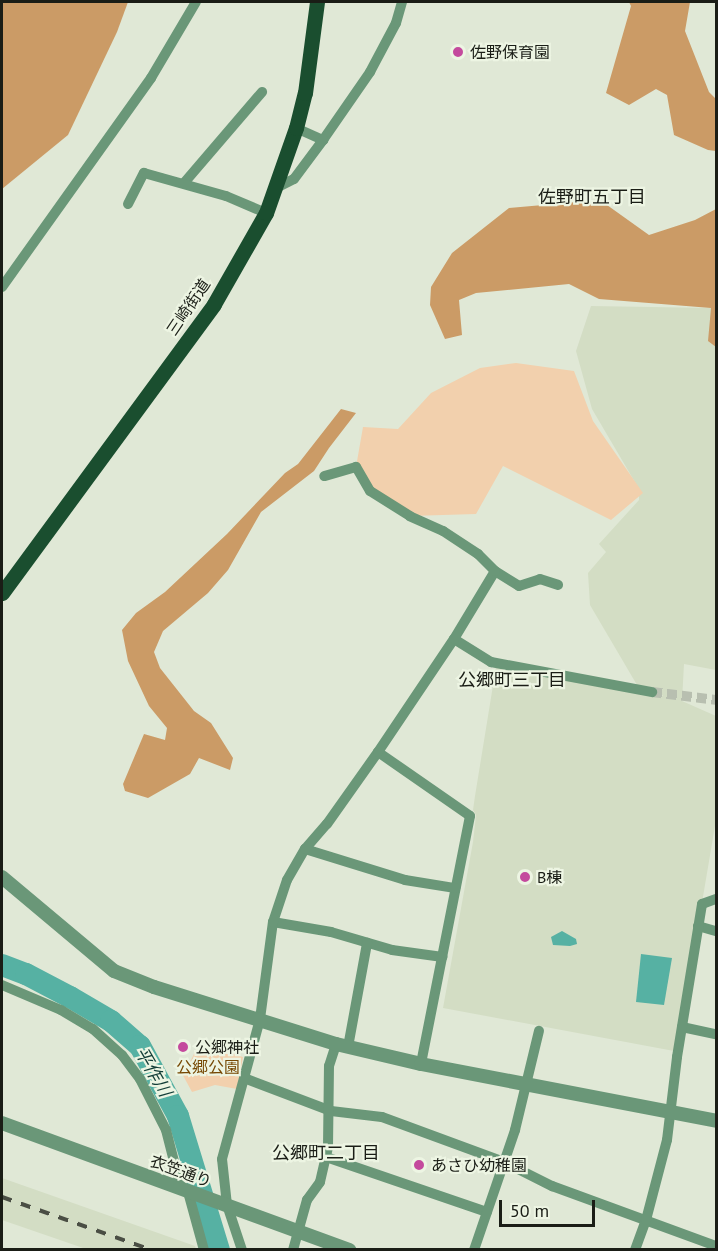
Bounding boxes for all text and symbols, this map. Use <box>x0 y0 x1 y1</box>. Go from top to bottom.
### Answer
place label: 佐野保育園 <box>470 42 550 62</box>
marker: 佐野保育園 <box>451 45 465 59</box>
district label: 佐野町五丁目 <box>538 186 646 208</box>
street label: 三崎街道 <box>162 275 214 339</box>
district label: 公郷町三丁目 <box>458 669 566 691</box>
place label: B棟 <box>537 867 562 887</box>
marker: B棟 <box>518 870 532 884</box>
place label: 公郷神社 <box>195 1037 259 1057</box>
marker: 公郷神社 <box>176 1040 190 1054</box>
water label: 平作川 <box>130 1043 176 1101</box>
park label: 公郷公園 <box>176 1057 240 1077</box>
district label: 公郷町二丁目 <box>272 1142 380 1164</box>
street label: 衣笠通り <box>148 1151 214 1191</box>
place label: あさひ幼稚園 <box>431 1155 527 1175</box>
marker: あさひ幼稚園 <box>412 1158 426 1172</box>
scale bar <box>502 1188 598 1226</box>
text: 50 m <box>510 1199 549 1222</box>

